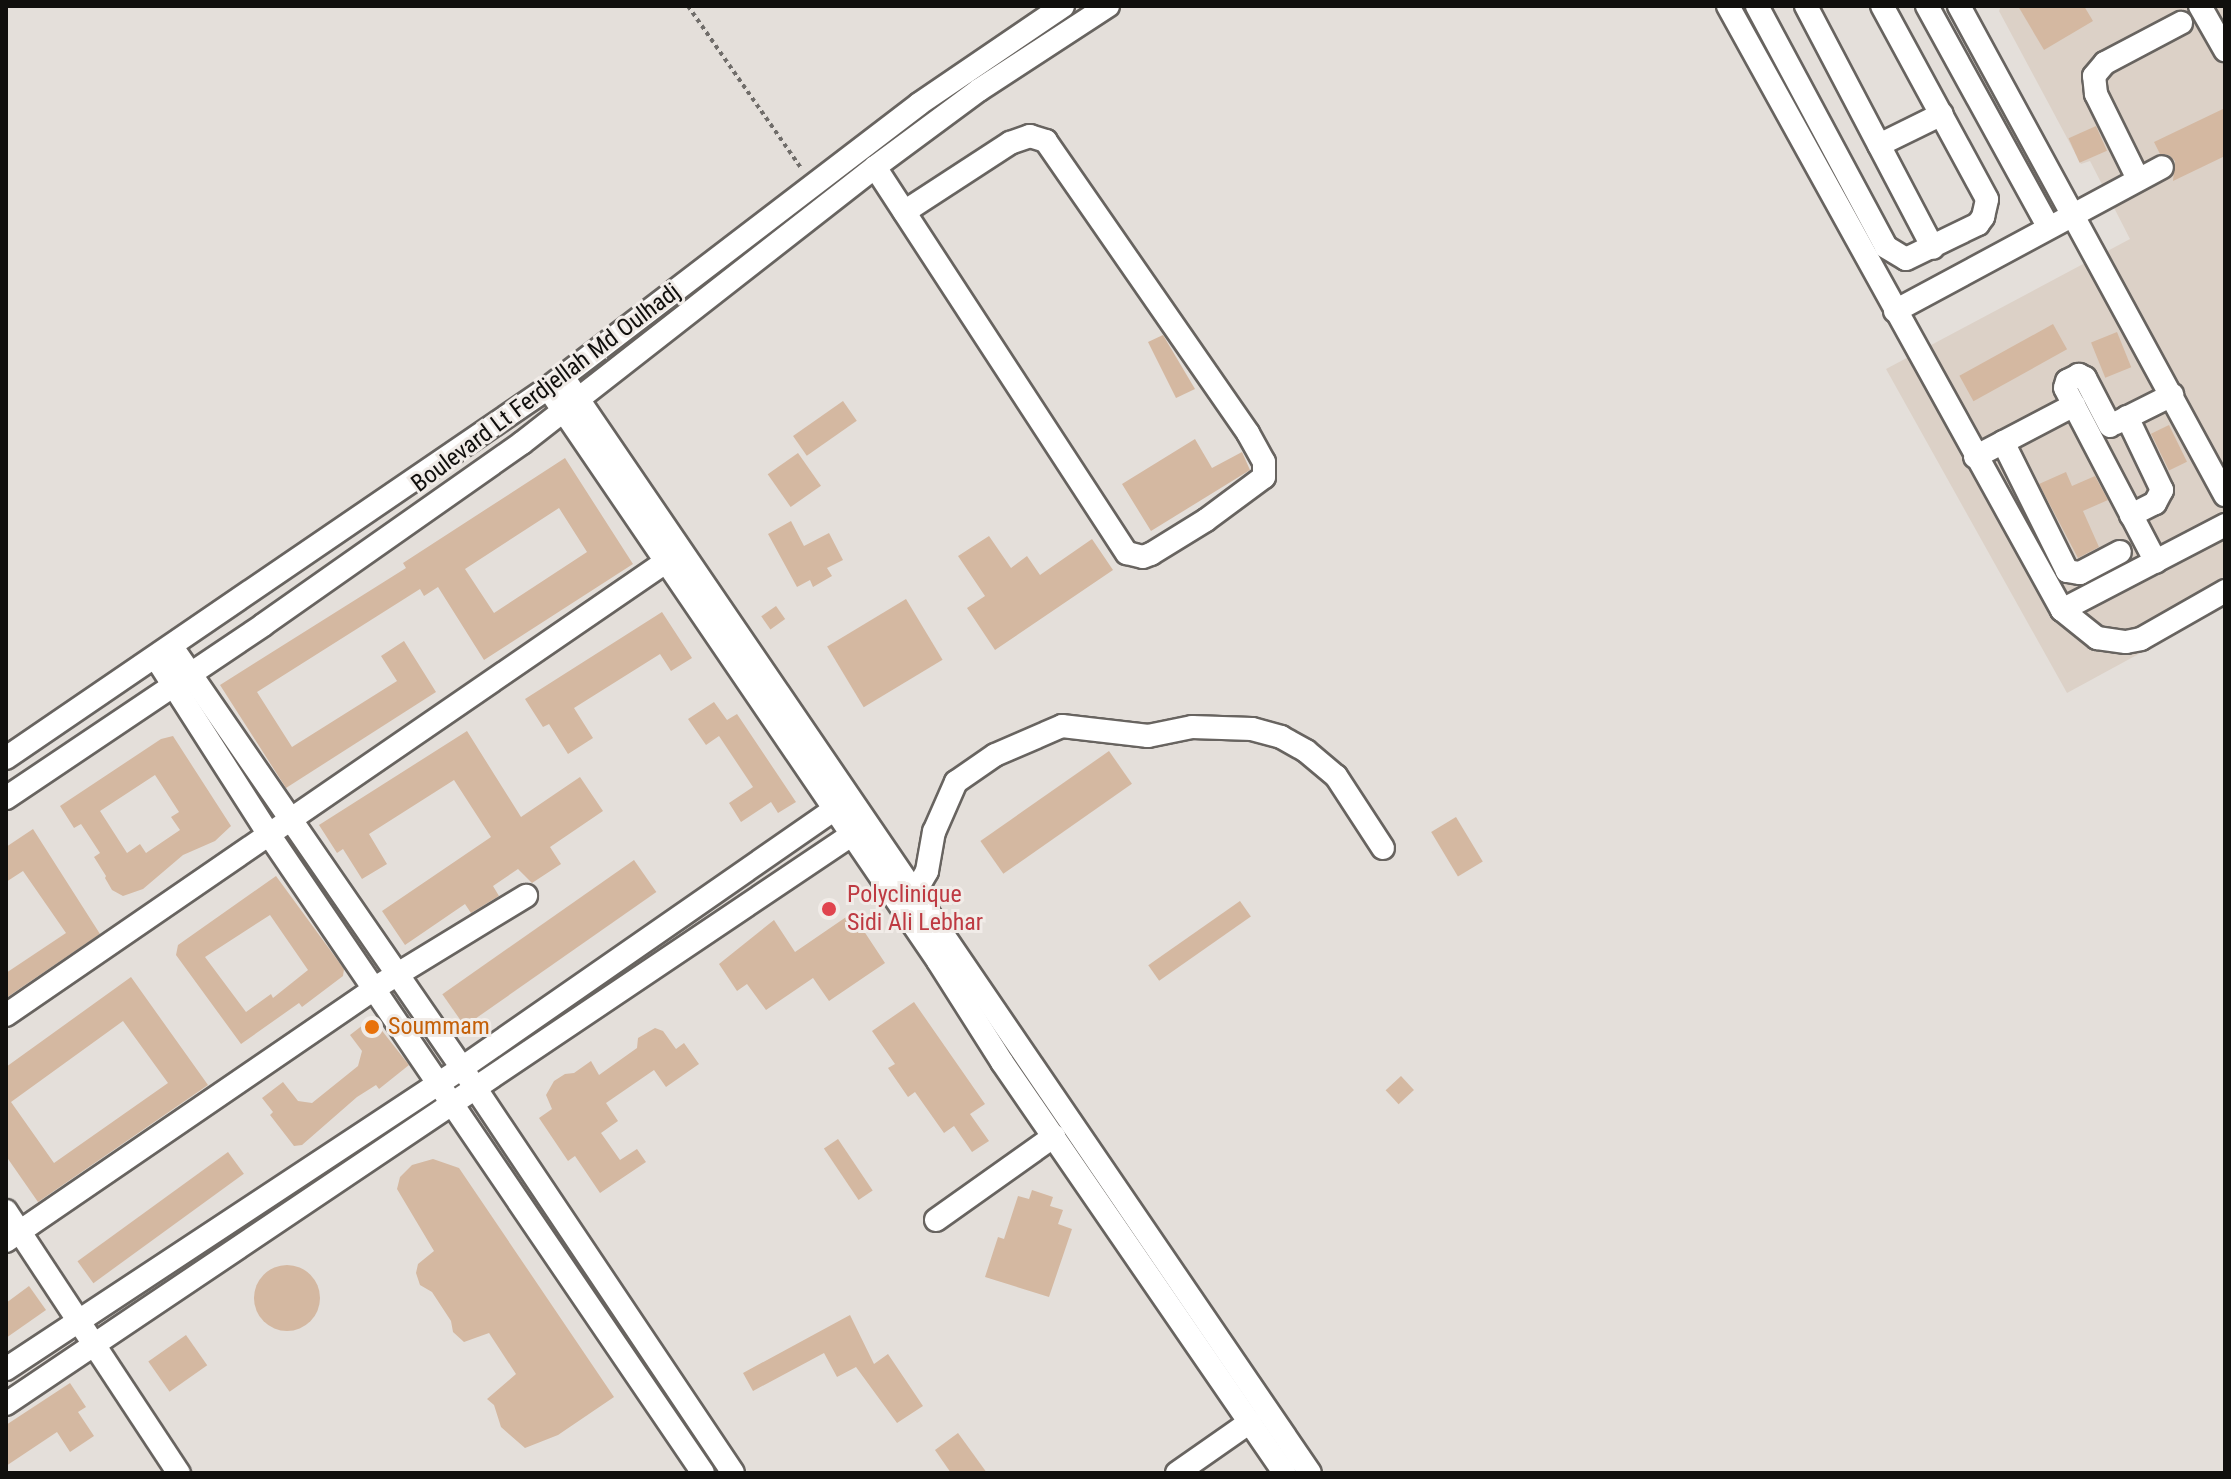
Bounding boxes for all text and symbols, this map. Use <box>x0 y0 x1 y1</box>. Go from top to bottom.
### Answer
street label: Boulevard Lt Ferdjellah Md Oulhadj <box>406 278 686 498</box>
place label: Polyclinique Sidi Ali Lebhar <box>847 881 983 937</box>
marker: Polyclinique Sidi Ali Lebhar <box>818 898 840 920</box>
place label: Soummam <box>388 1013 490 1041</box>
marker: Soummam <box>363 1018 381 1036</box>

